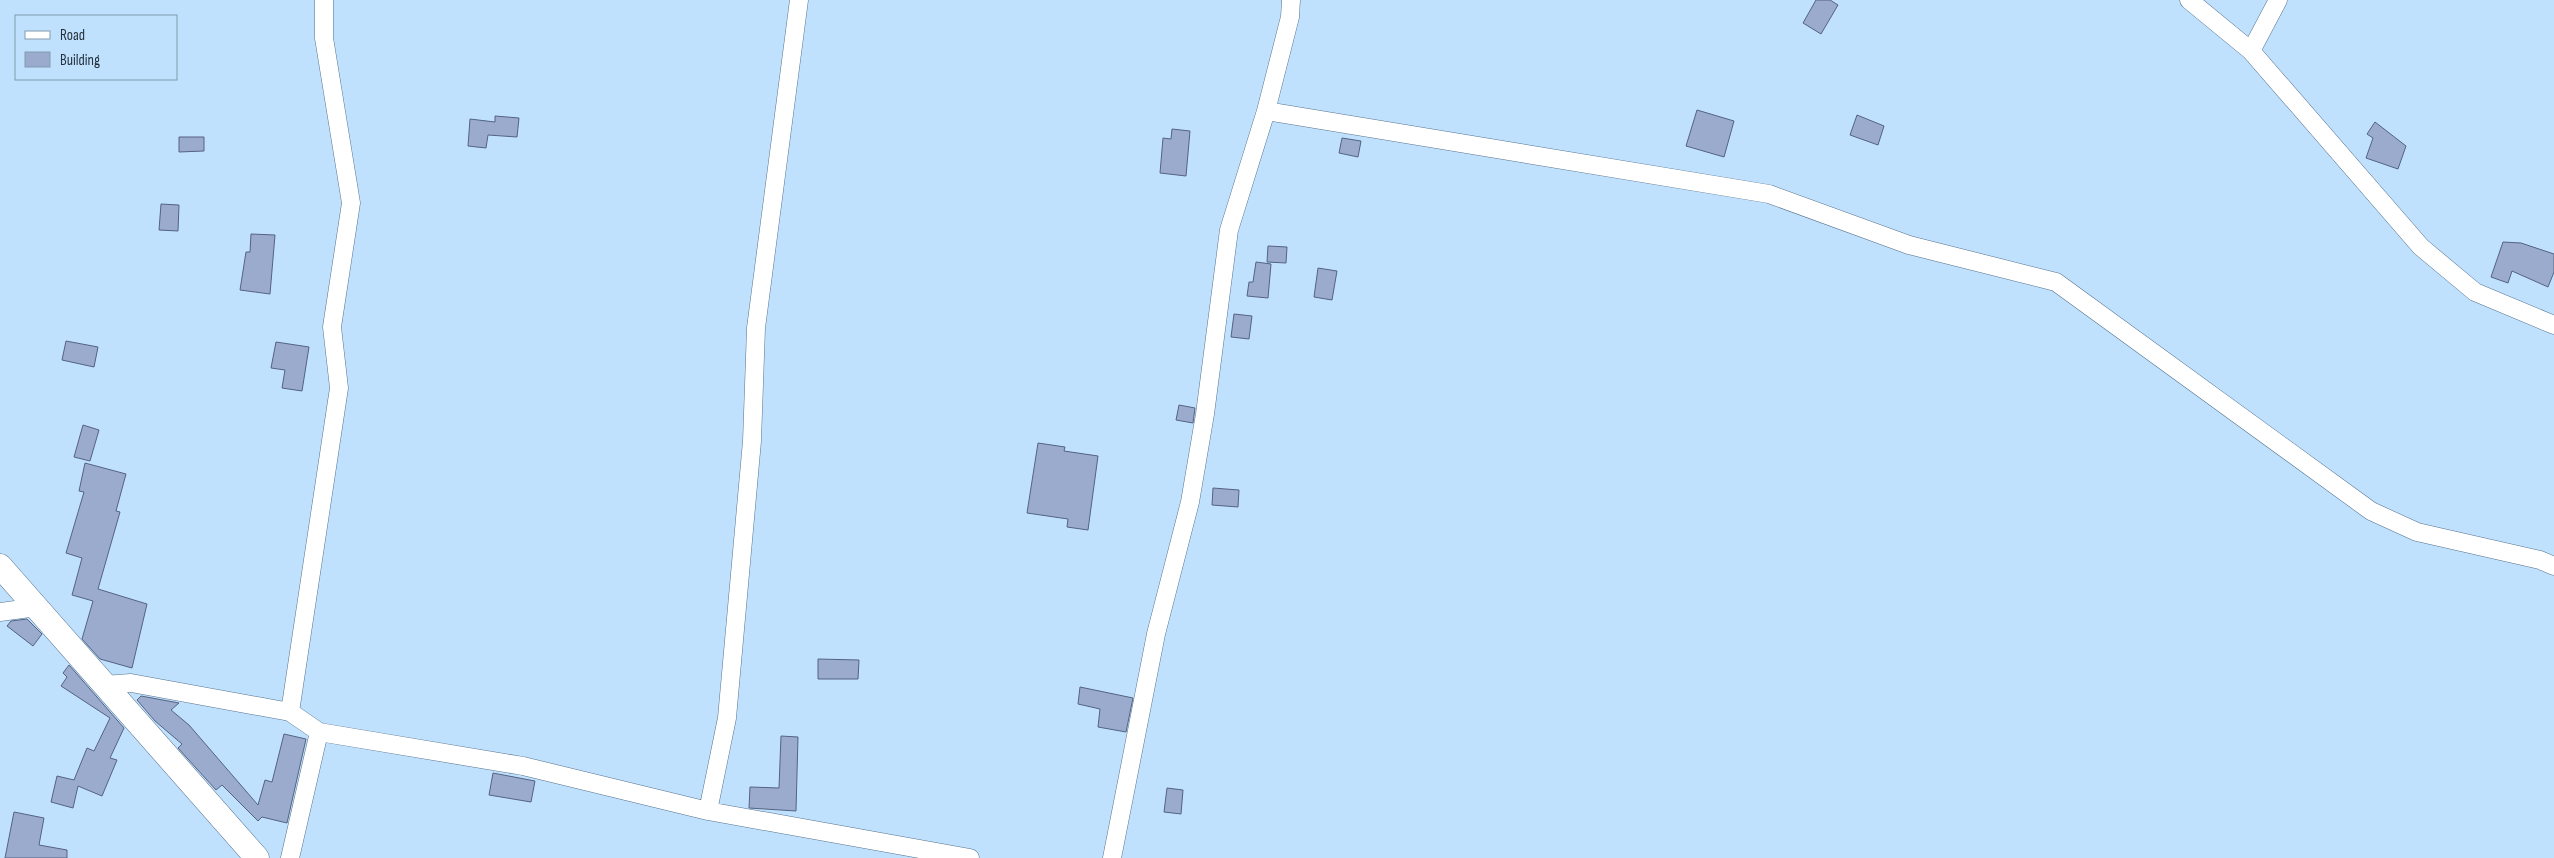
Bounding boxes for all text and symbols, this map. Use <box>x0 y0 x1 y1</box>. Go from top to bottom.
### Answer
legend <box>15 15 178 80</box>
text: Road <box>60 26 85 45</box>
text: Building <box>60 51 100 70</box>

